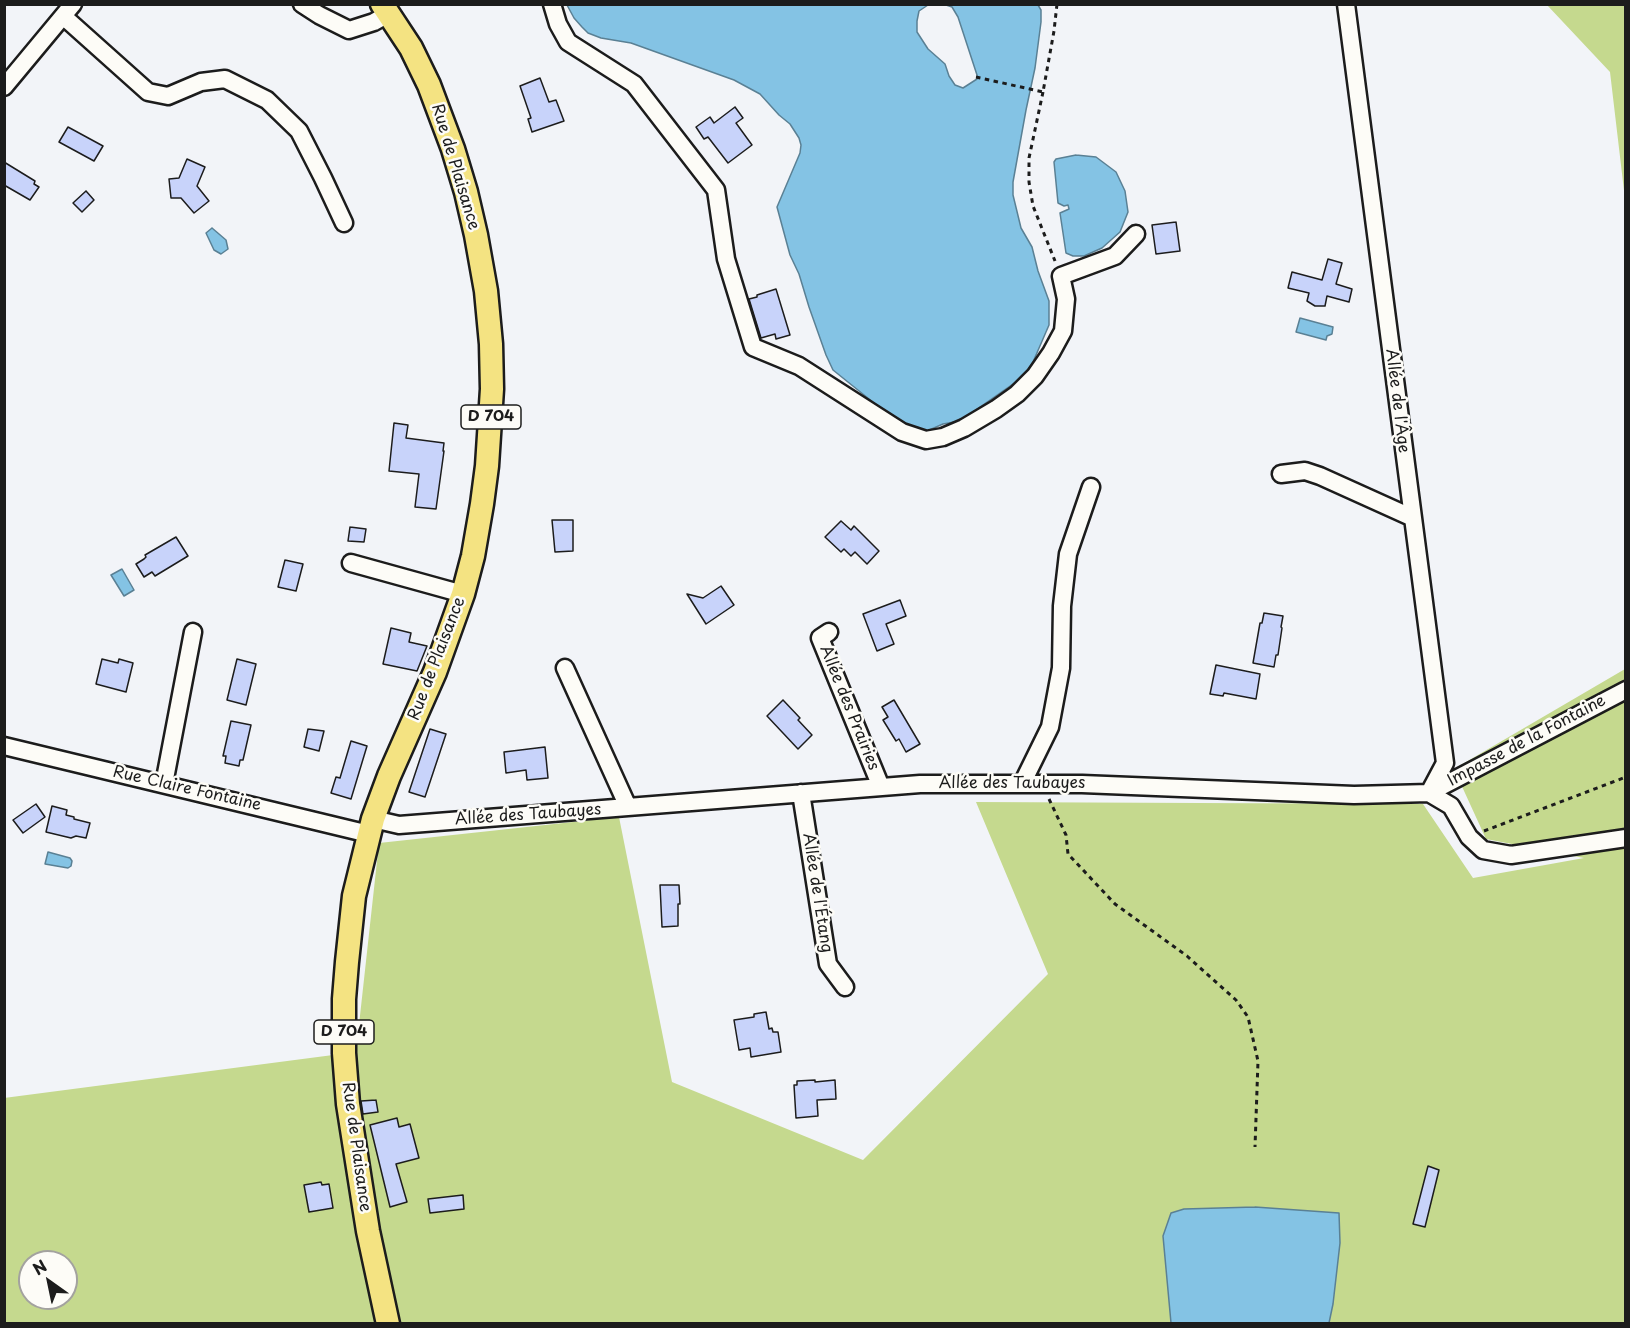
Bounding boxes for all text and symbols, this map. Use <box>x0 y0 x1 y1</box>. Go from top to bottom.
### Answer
street label: Rue de Plaisance <box>427 102 483 232</box>
street label: Allée de l'Âge <box>1381 348 1413 454</box>
road number: D 704 <box>461 405 521 429</box>
street label: Rue de Plaisance <box>405 595 469 723</box>
street label: Allée des Prairies <box>815 643 883 773</box>
street label: Impasse de la Fontaine <box>1445 691 1609 791</box>
street label: Rue Claire Fontaine <box>111 763 263 815</box>
street label: Allée des Taubayes <box>939 774 1085 794</box>
street label: Allée des Taubayes <box>454 800 602 830</box>
street label: Allée de l'Étang <box>798 832 836 954</box>
road number: D 704 <box>314 1020 374 1044</box>
street label: Rue de Plaisance <box>337 1081 375 1213</box>
north arrow <box>18 1250 78 1310</box>
text: N <box>27 1253 51 1280</box>

